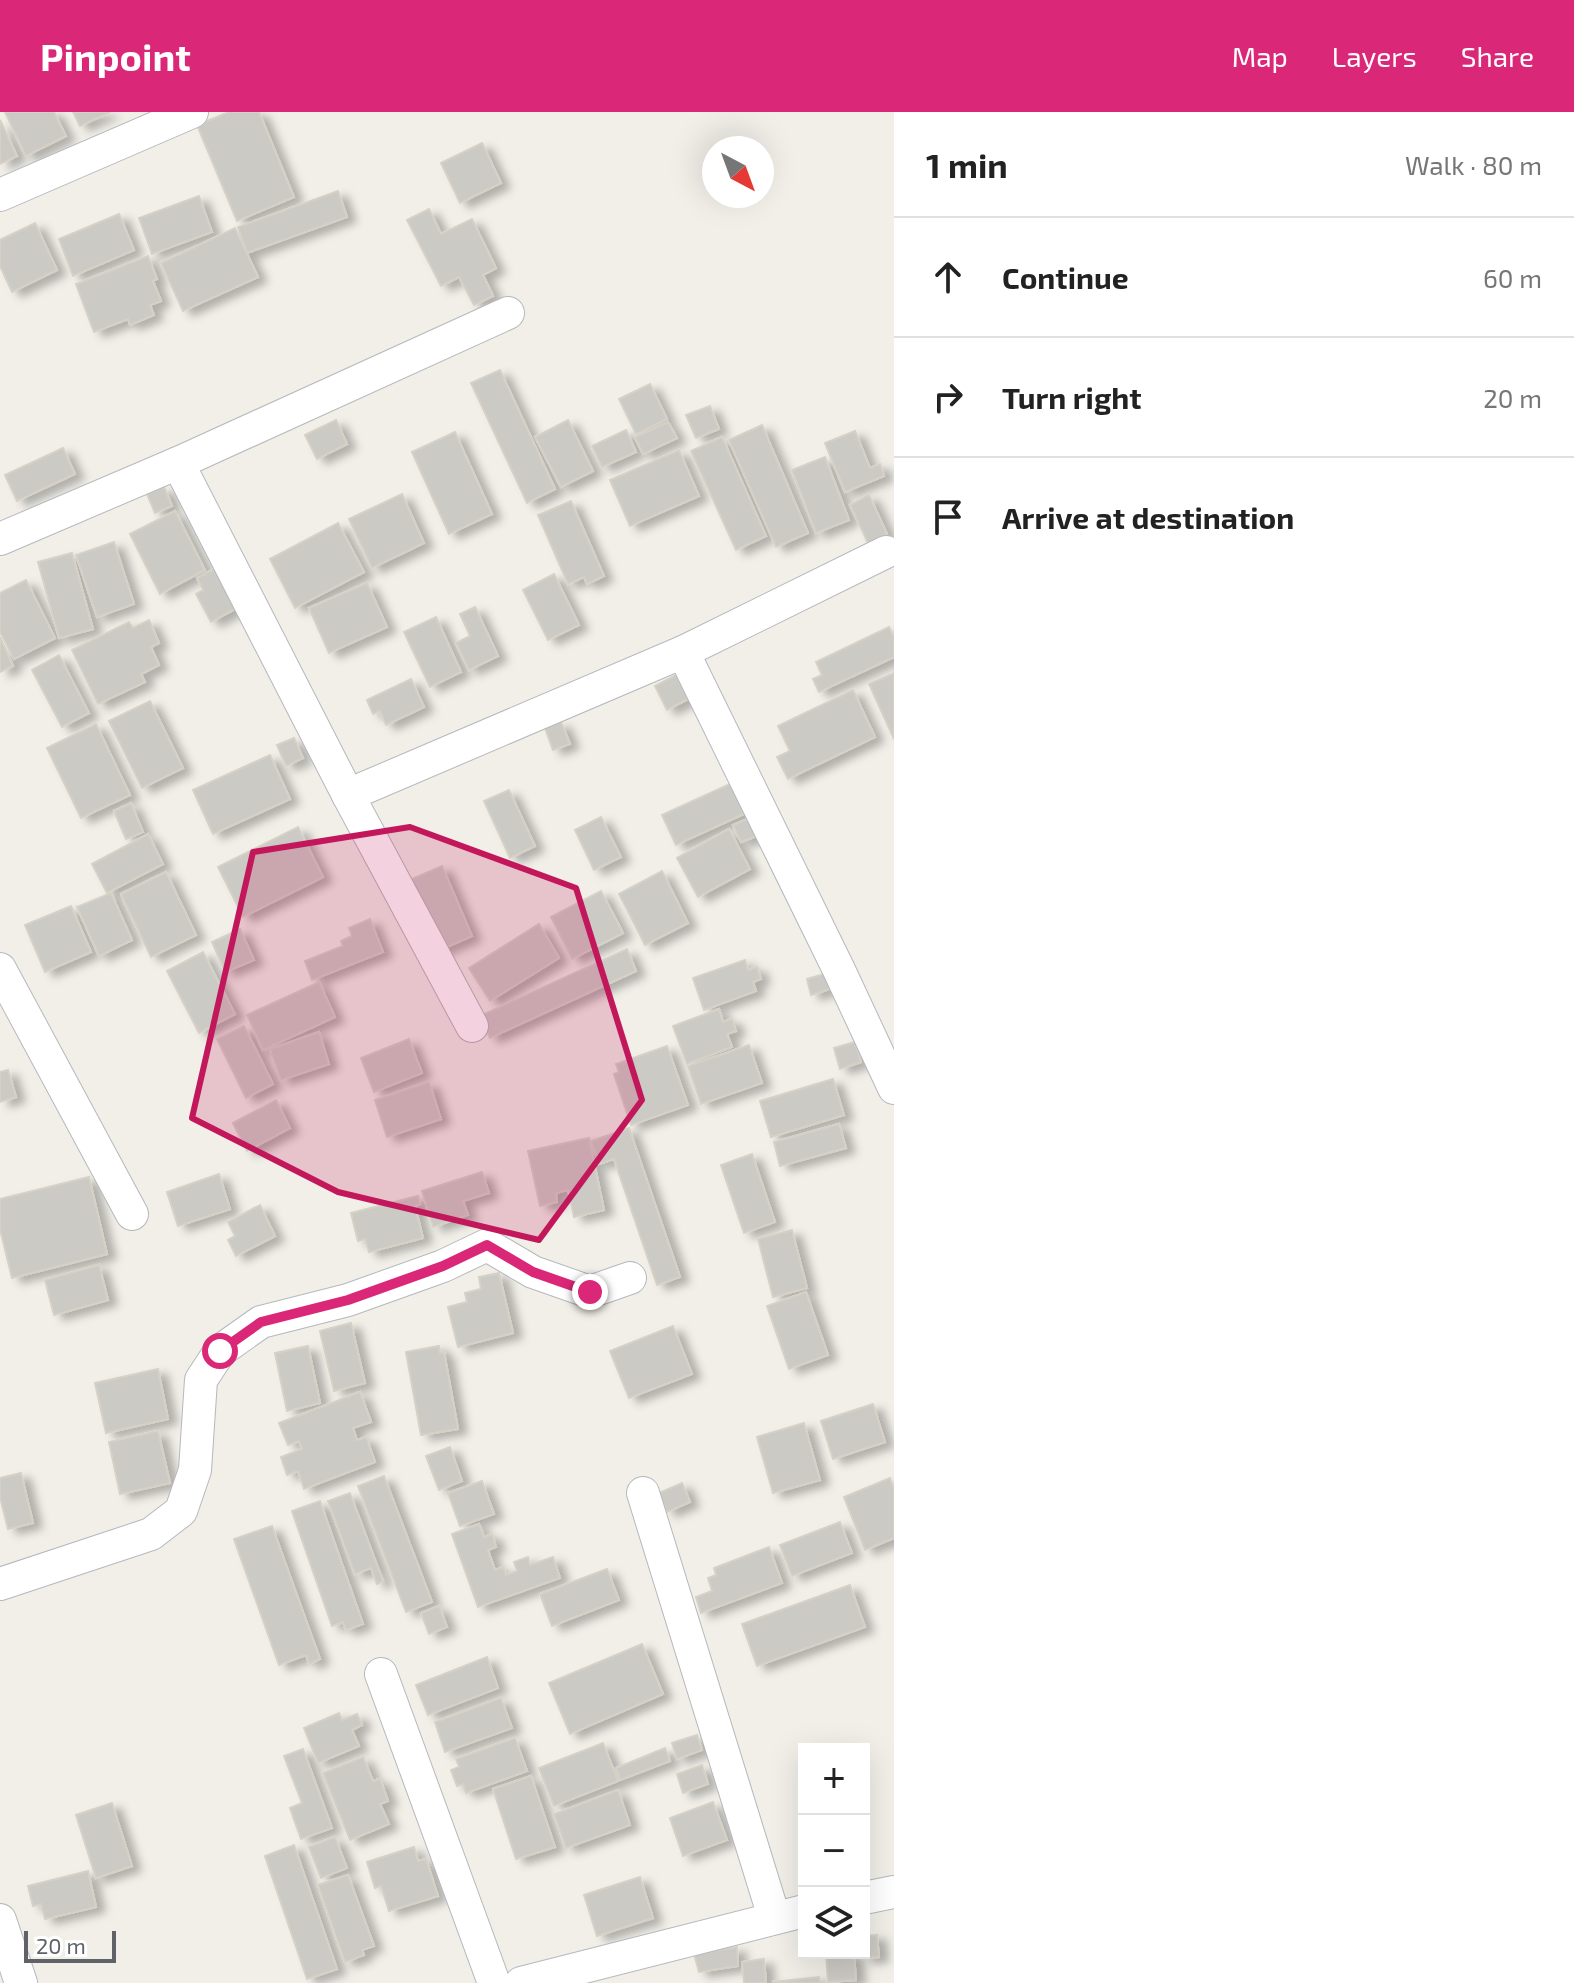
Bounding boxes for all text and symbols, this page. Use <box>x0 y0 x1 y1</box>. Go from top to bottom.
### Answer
text: Pinpoint <box>40 33 191 79</box>
text: Map <box>1232 39 1288 73</box>
text: Layers <box>1332 39 1417 73</box>
text: Share <box>1461 39 1534 73</box>
north arrow <box>702 136 774 208</box>
text: 1 min <box>926 144 1008 185</box>
text: Walk · 80 m <box>1405 149 1542 180</box>
icon: ahead <box>926 255 970 299</box>
text: Continue <box>1002 259 1129 295</box>
text: 60 m <box>1483 262 1542 293</box>
icon: right <box>926 375 970 419</box>
text: Turn right <box>1002 379 1142 415</box>
text: 20 m <box>1483 382 1542 413</box>
icon: arrive <box>926 495 970 539</box>
text: Arrive at destination <box>1002 499 1294 535</box>
route end <box>572 1274 608 1310</box>
route start <box>202 1333 238 1369</box>
map controls <box>798 1743 870 1959</box>
button: + <box>798 1743 870 1815</box>
button: − <box>798 1815 870 1887</box>
button: layers <box>798 1887 870 1959</box>
scale bar <box>24 1927 116 1963</box>
text: 20 m <box>36 1932 86 1958</box>

